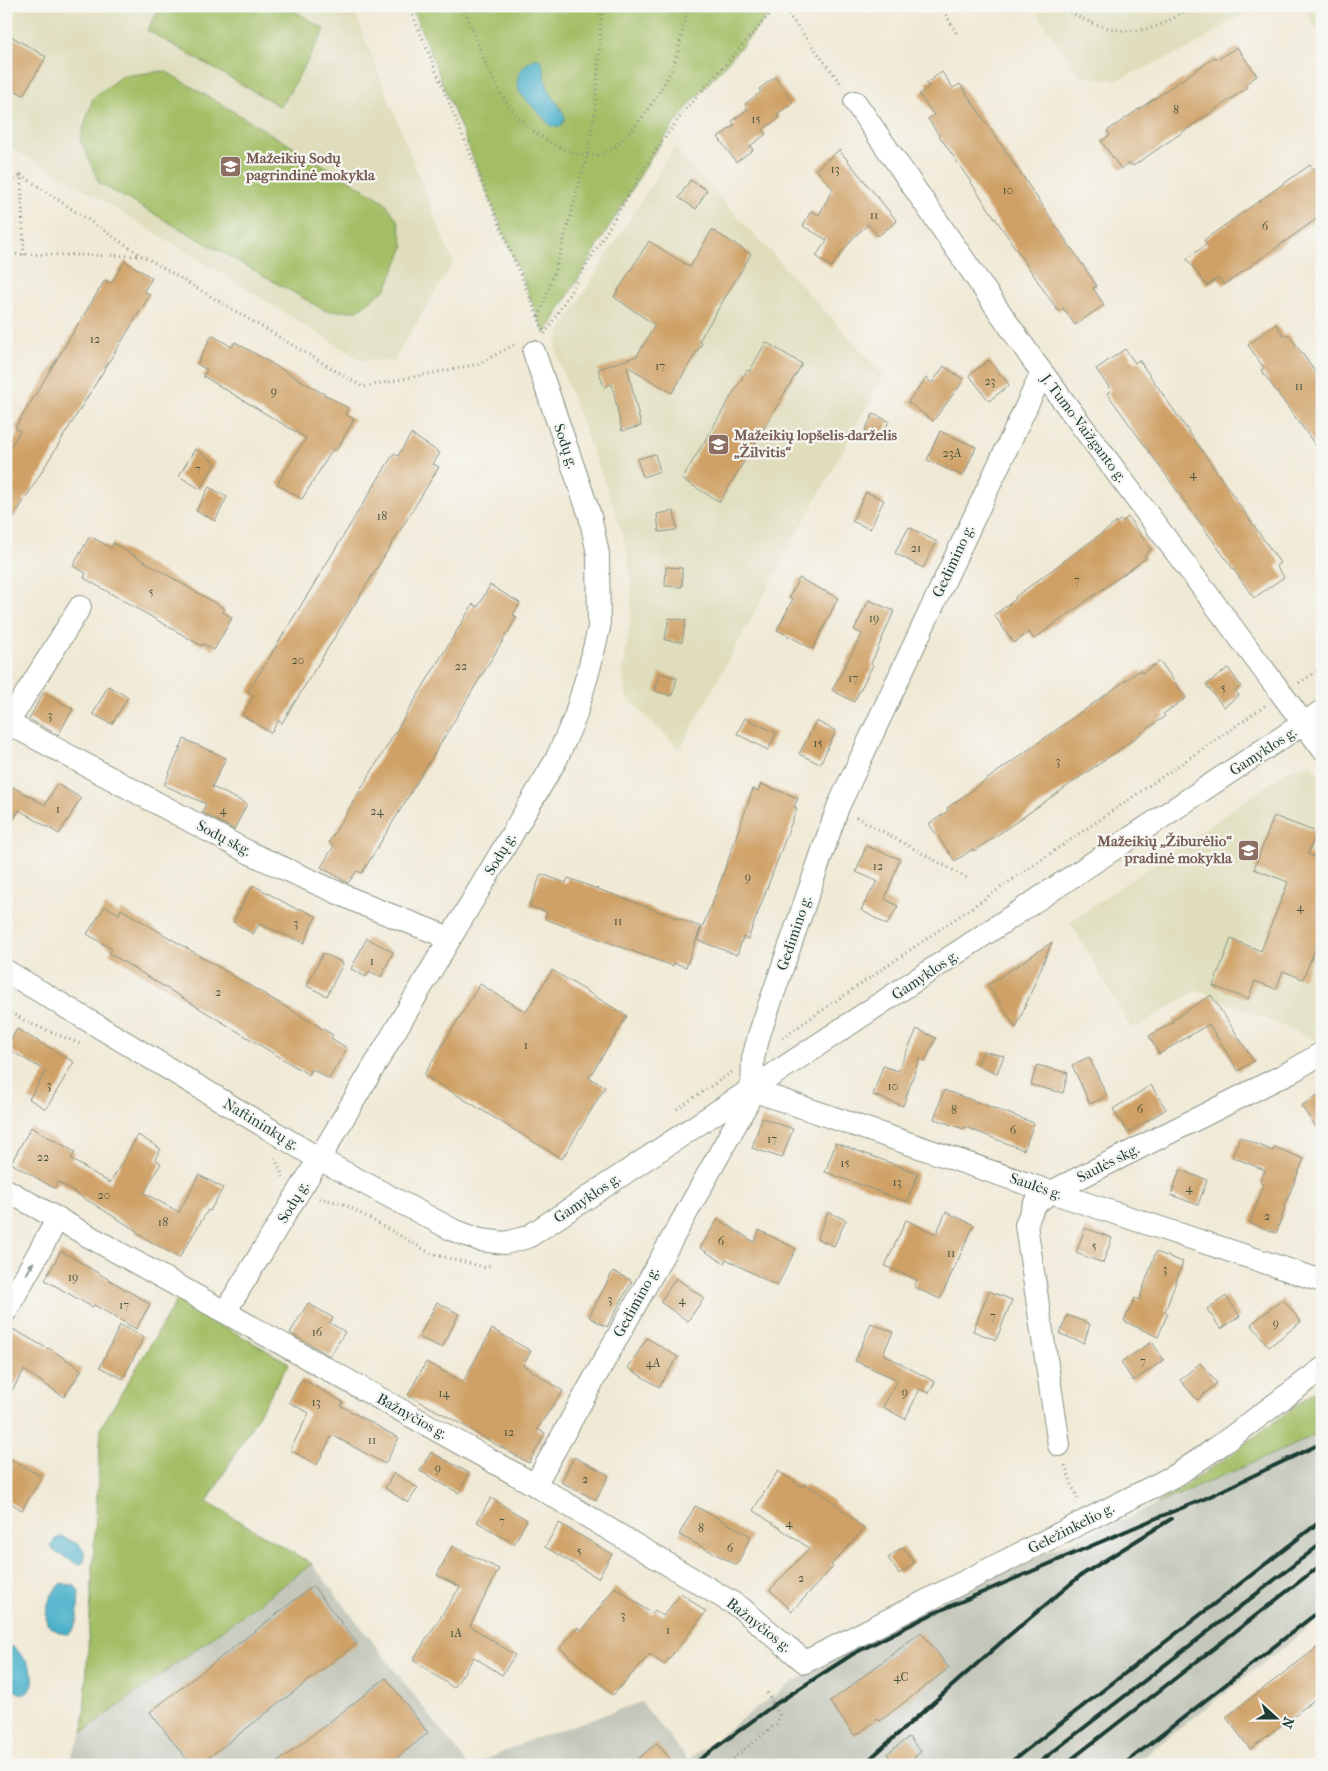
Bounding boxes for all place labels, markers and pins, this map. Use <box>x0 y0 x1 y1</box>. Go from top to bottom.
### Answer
place label: Mažeikių Sodų pagrindinė mokykla <box>245 149 376 184</box>
school or university icon: Mažeikių Sodų pagrindinė mokykla <box>218 155 242 179</box>
place label: Mažeikių lopšelis-darželis „Žilvitis“ <box>733 426 898 461</box>
school or university icon: Mažeikių lopšelis-darželis „Žilvitis“ <box>706 432 730 456</box>
place label: Mažeikių „Žiburėlio“ pradinė mokykla <box>1096 832 1233 867</box>
school or university icon: Mažeikių „Žiburėlio“ pradinė mokykla <box>1236 838 1260 862</box>

